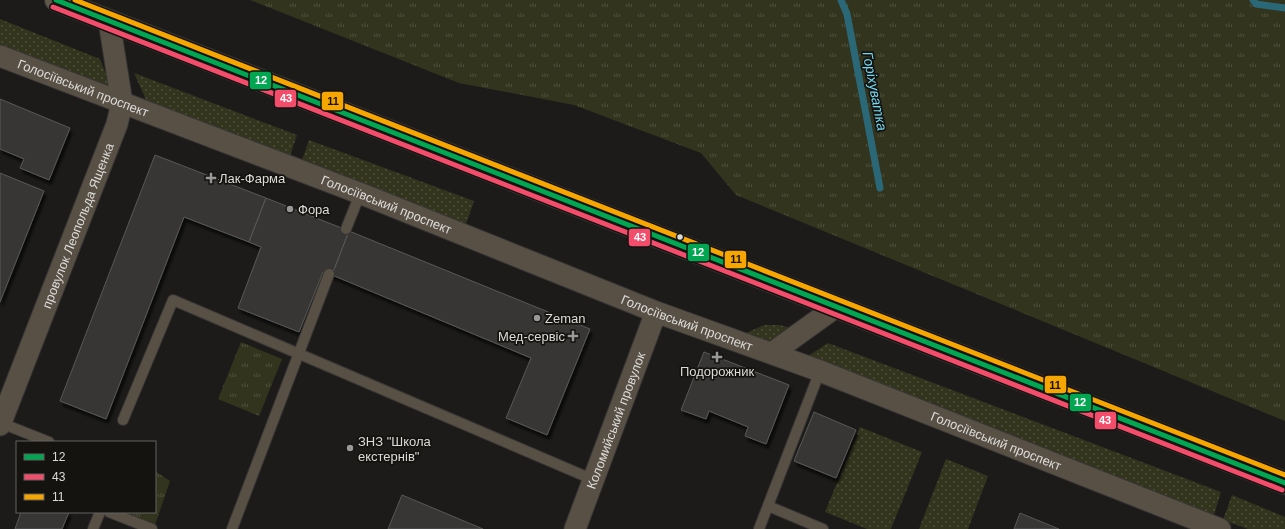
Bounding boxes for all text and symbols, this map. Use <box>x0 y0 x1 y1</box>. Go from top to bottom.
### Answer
water label: Горіхуватка <box>859 50 891 132</box>
street label: Голосіївський проспект <box>15 56 151 120</box>
line badge: 12 <box>249 71 272 90</box>
text: 12 <box>255 74 267 86</box>
line badge: 43 <box>274 89 297 108</box>
line badge: 11 <box>321 91 344 111</box>
text: 43 <box>280 92 292 104</box>
text: 11 <box>327 95 339 107</box>
street label: провулок Леопольда Ященка <box>39 140 117 310</box>
place label: Лак-Фарма <box>219 171 286 186</box>
street label: Голосіївський проспект <box>319 172 454 237</box>
marker: Лак-Фарма <box>206 173 216 183</box>
place label: Фора <box>298 202 330 217</box>
marker: Фора <box>285 204 295 214</box>
line badge: 43 <box>628 228 651 247</box>
text: 43 <box>634 231 646 243</box>
unlabelled marker <box>675 232 685 242</box>
line badge: 12 <box>687 243 710 262</box>
text: 12 <box>692 246 704 258</box>
line badge: 11 <box>724 250 747 269</box>
text: 11 <box>730 253 742 265</box>
street label: Голосіївський проспект <box>619 292 755 354</box>
place label: Zeman <box>545 311 585 326</box>
marker: Zeman <box>532 313 542 323</box>
place label: Мед-сервіс <box>498 329 565 344</box>
marker: Мед-сервіс <box>568 331 578 341</box>
street label: Коломийський провулок <box>584 350 649 491</box>
marker: Подорожник <box>712 352 722 362</box>
place label: Подорожник <box>680 364 754 379</box>
line badge: 11 <box>1044 375 1067 394</box>
text: 11 <box>1049 379 1061 391</box>
line badge: 12 <box>1069 393 1092 412</box>
text: 12 <box>1074 396 1086 408</box>
street label: Голосіївський проспект <box>929 409 1064 474</box>
line badge: 43 <box>1094 411 1117 430</box>
text: 43 <box>1099 414 1111 426</box>
place label: ЗНЗ "Школа екстернів" <box>358 434 432 464</box>
legend <box>16 441 156 513</box>
marker: ЗНЗ "Школа екстернів" <box>345 443 355 453</box>
text: 12 <box>52 450 66 464</box>
text: 43 <box>52 470 66 484</box>
text: 11 <box>52 490 65 504</box>

